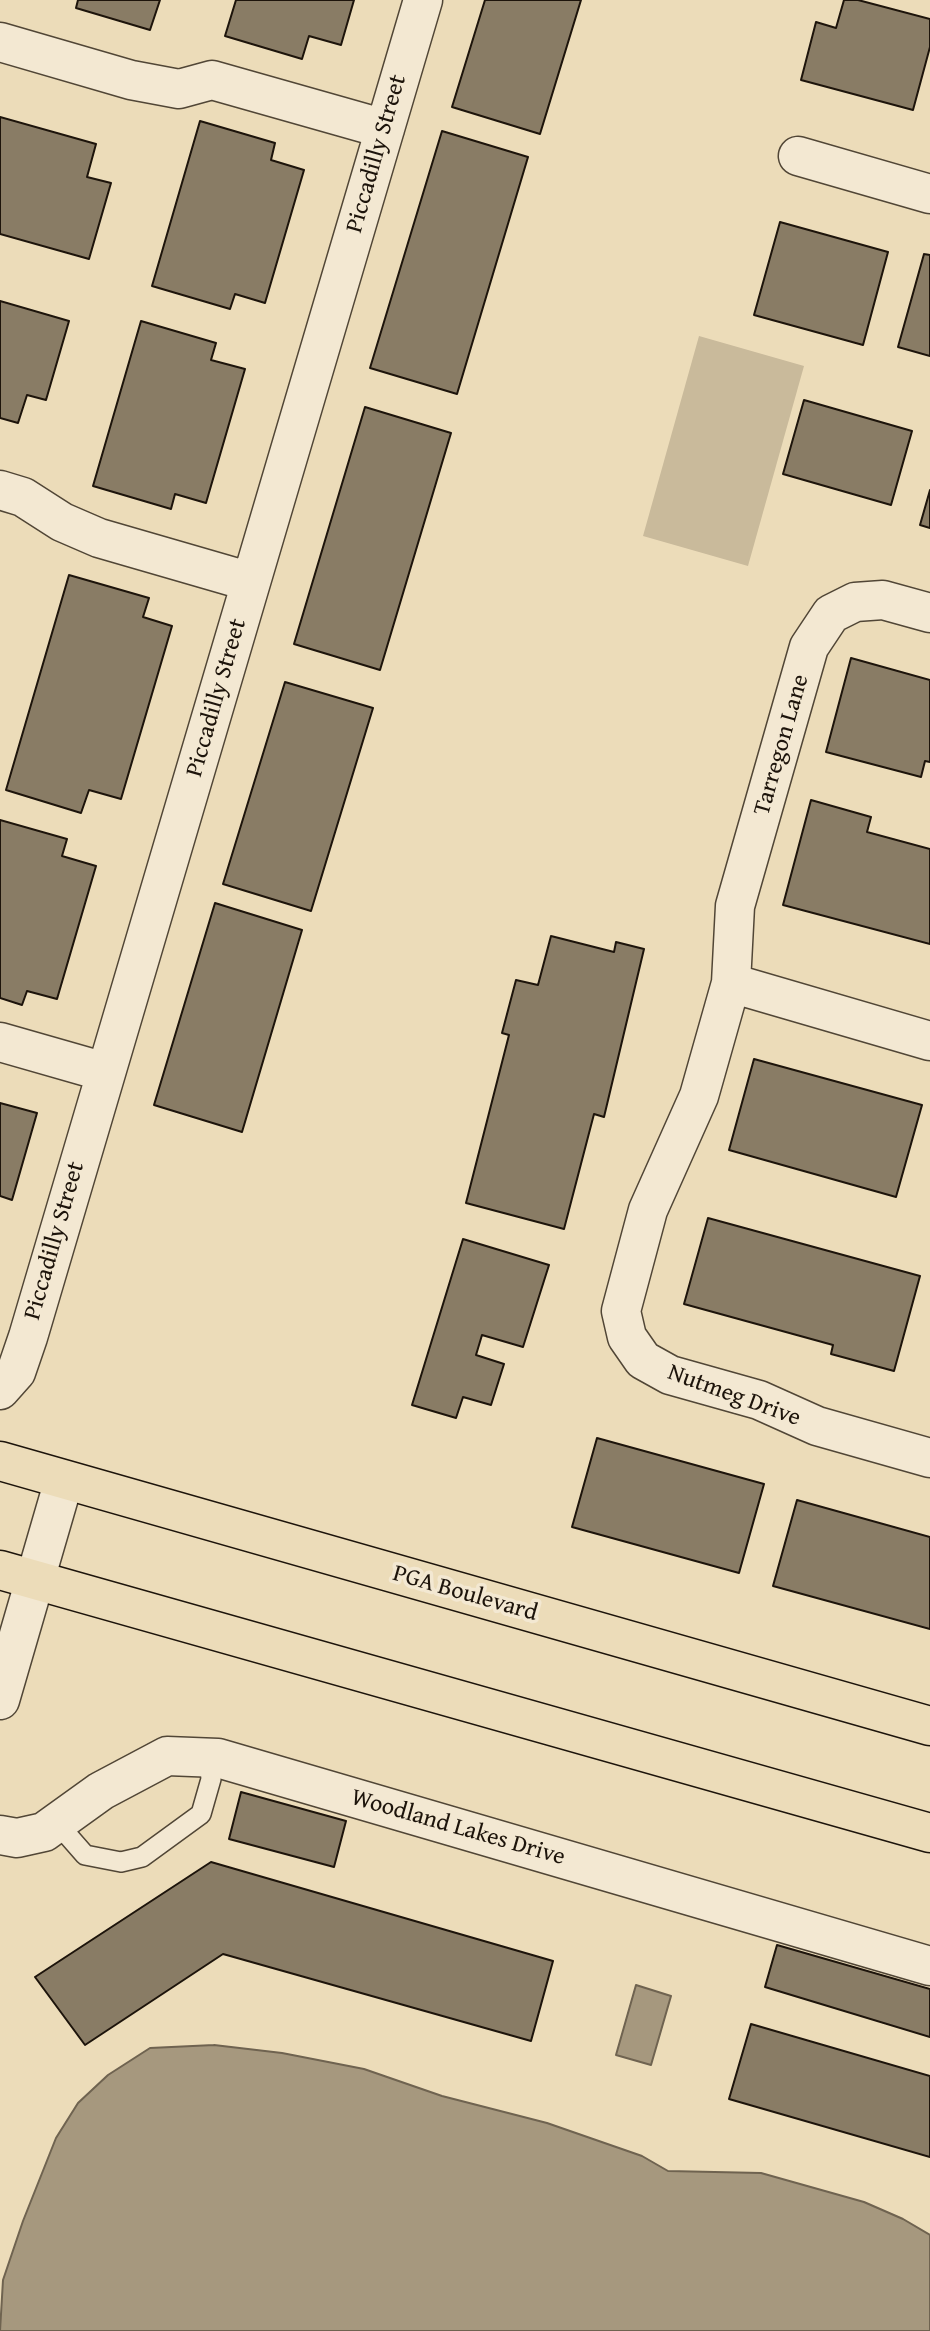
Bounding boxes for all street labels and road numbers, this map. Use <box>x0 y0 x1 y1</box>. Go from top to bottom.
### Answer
street label: Piccadilly Street <box>341 72 413 236</box>
street label: Piccadilly Street <box>181 616 253 780</box>
street label: Tarregon Lane <box>748 671 816 819</box>
street label: Piccadilly Street <box>19 1159 91 1323</box>
street label: Nutmeg Drive <box>664 1359 804 1433</box>
street label: PGA Boulevard <box>389 1560 541 1628</box>
street label: Woodland Lakes Drive <box>348 1784 568 1872</box>

